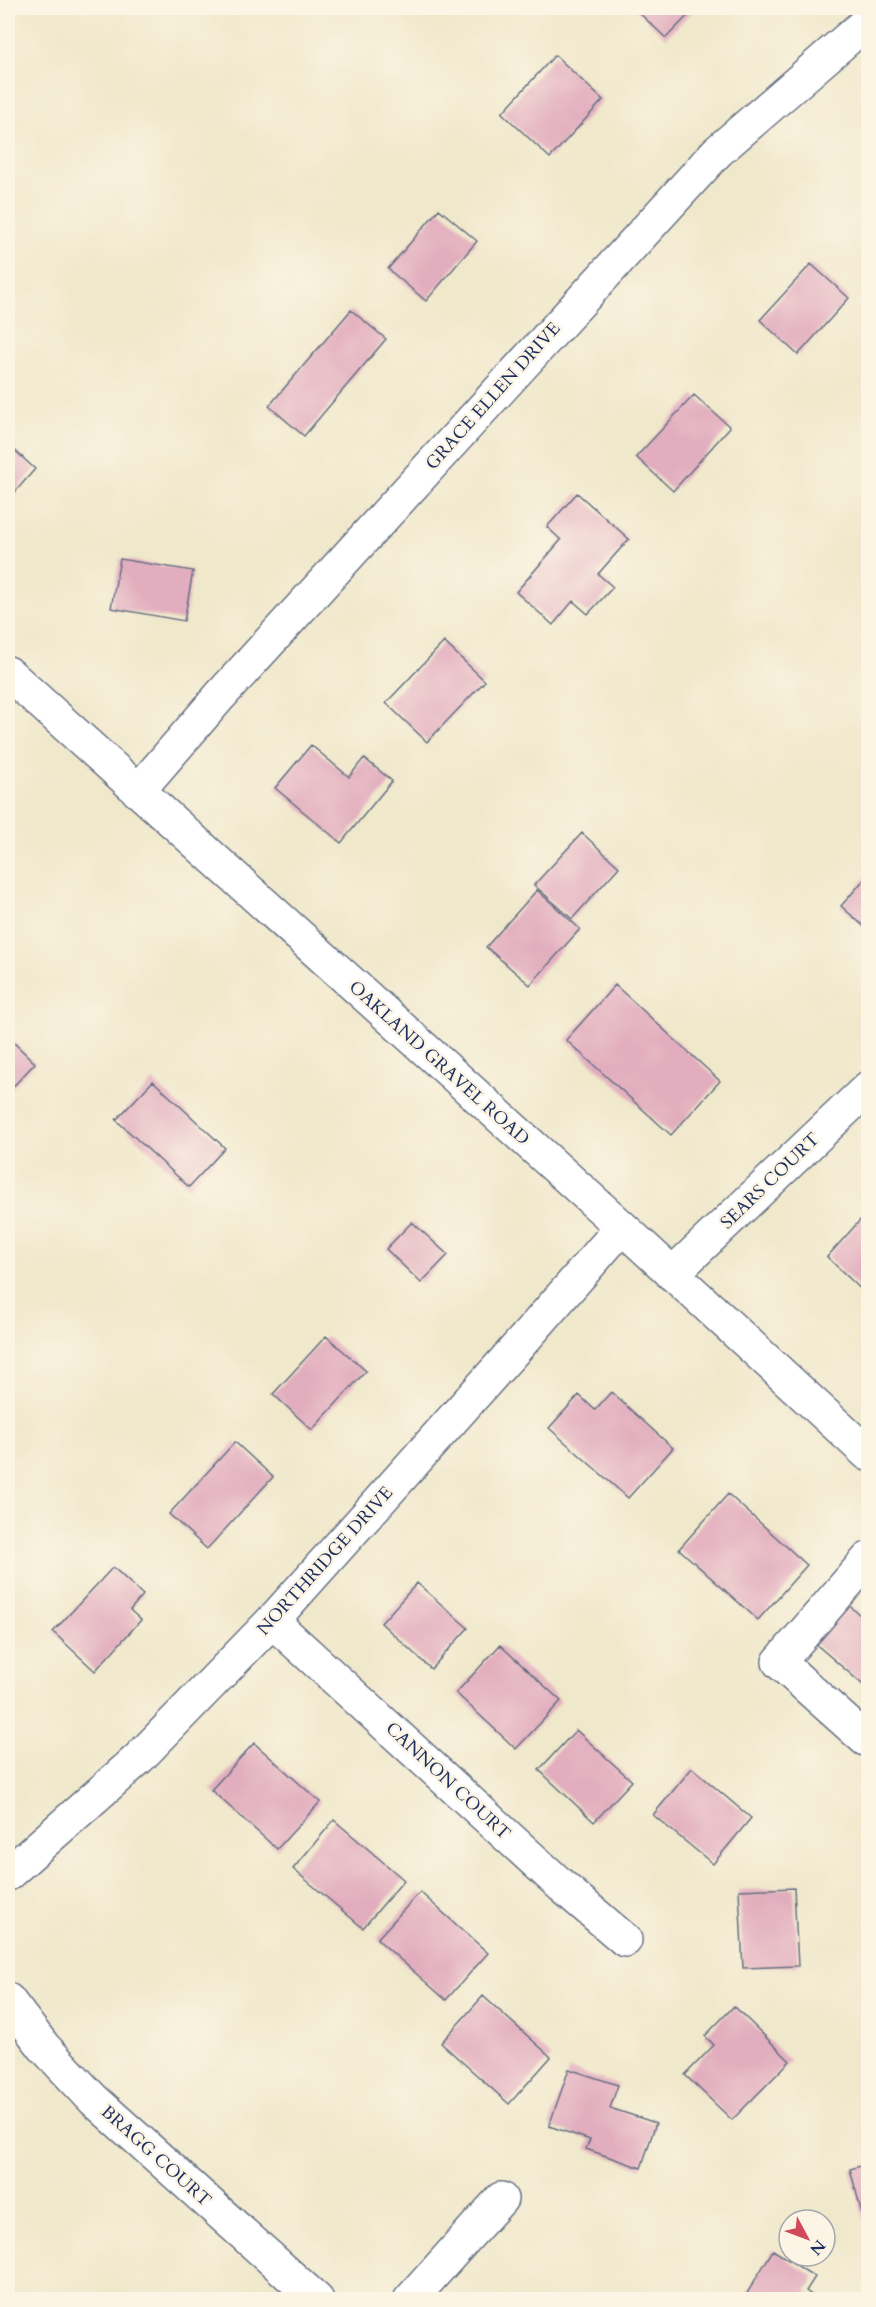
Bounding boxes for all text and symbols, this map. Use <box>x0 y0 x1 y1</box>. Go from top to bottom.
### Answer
street label: GRACE ELLEN DRIVE <box>420 317 566 475</box>
street label: OAKLAND GRAVEL ROAD <box>343 975 535 1151</box>
street label: SEARS COURT <box>715 1127 825 1235</box>
street label: NORTHRIDGE DRIVE <box>251 1481 399 1641</box>
street label: CANNON COURT <box>380 1716 516 1846</box>
street label: BRAGG COURT <box>95 2100 217 2212</box>
north arrow <box>777 2208 837 2268</box>
text: N <box>805 2235 830 2260</box>

